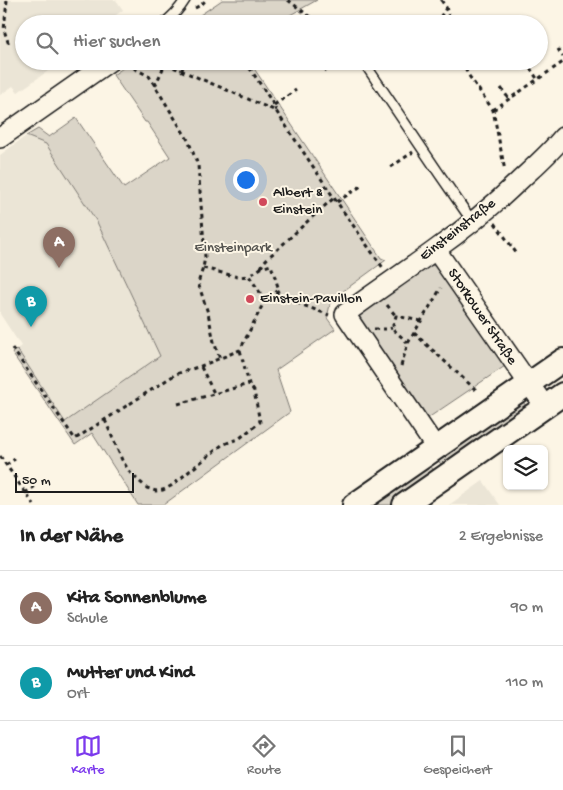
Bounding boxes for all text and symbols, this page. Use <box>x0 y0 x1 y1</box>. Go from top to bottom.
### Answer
search box <box>15 15 548 70</box>
icon: search <box>33 29 61 57</box>
text: Hier suchen <box>73 31 160 54</box>
your location <box>233 167 259 193</box>
place label: Albert & Einstein <box>273 184 323 219</box>
street label: Einsteinstraße <box>416 195 500 265</box>
marker: Albert & Einstein <box>257 196 269 208</box>
pin: A <box>43 227 75 268</box>
park label: Einsteinpark <box>194 239 273 257</box>
street label: Storkower Straße <box>443 265 521 369</box>
pin: B <box>15 286 47 327</box>
place label: Einstein-Pavillon <box>260 290 362 308</box>
marker: Einstein-Pavillon <box>244 293 256 305</box>
map controls <box>503 445 548 490</box>
button: layers <box>503 445 548 490</box>
scale bar <box>15 470 134 493</box>
text: 50 m <box>22 473 51 490</box>
text: In der Nähe <box>20 525 123 550</box>
text: 2 Ergebnisse <box>459 528 543 547</box>
text: Kita Sonnenblume <box>67 587 206 610</box>
text: A <box>31 599 41 618</box>
text: 90 m <box>511 599 543 618</box>
text: Schule <box>67 610 108 629</box>
text: Mutter und Kind <box>67 662 194 685</box>
text: B <box>32 674 40 693</box>
text: 110 m <box>506 674 543 693</box>
text: Ort <box>67 685 89 704</box>
tab: Karte <box>71 732 105 779</box>
tab: Route <box>247 732 281 779</box>
tab: Gespeichert <box>423 732 492 779</box>

